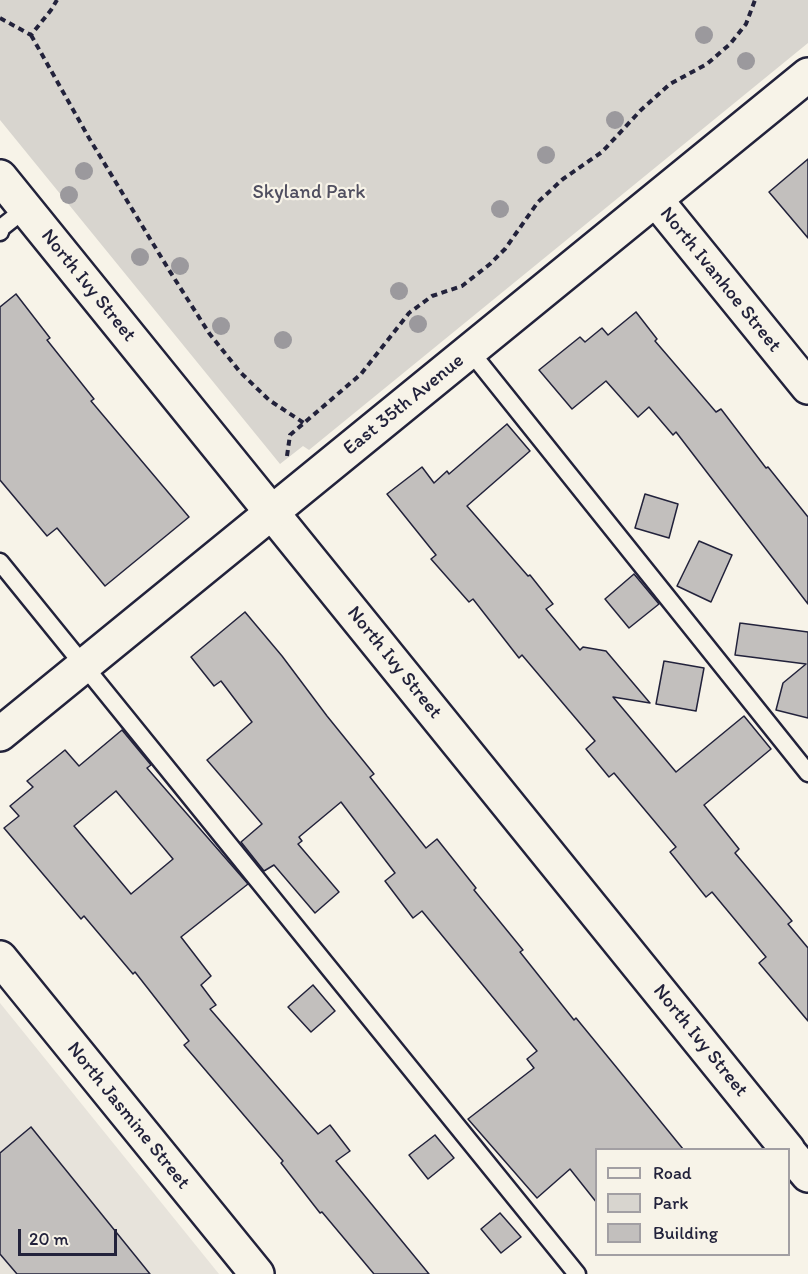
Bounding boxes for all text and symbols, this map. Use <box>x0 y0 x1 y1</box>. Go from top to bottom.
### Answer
park label: Skyland Park <box>253 181 365 205</box>
street label: North Ivanhoe Street <box>654 203 786 357</box>
street label: North Ivy Street <box>35 225 141 347</box>
street label: East 35th Avenue <box>339 349 469 461</box>
street label: North Ivy Street <box>341 602 447 724</box>
street label: North Ivy Street <box>647 980 753 1102</box>
street label: North Jasmine Street <box>61 1038 195 1194</box>
legend <box>595 1148 790 1256</box>
text: Road <box>653 1162 692 1184</box>
text: Park <box>653 1192 688 1214</box>
scale bar <box>21 1217 120 1255</box>
text: Building <box>653 1222 718 1244</box>
text: 20 m <box>29 1228 69 1250</box>

